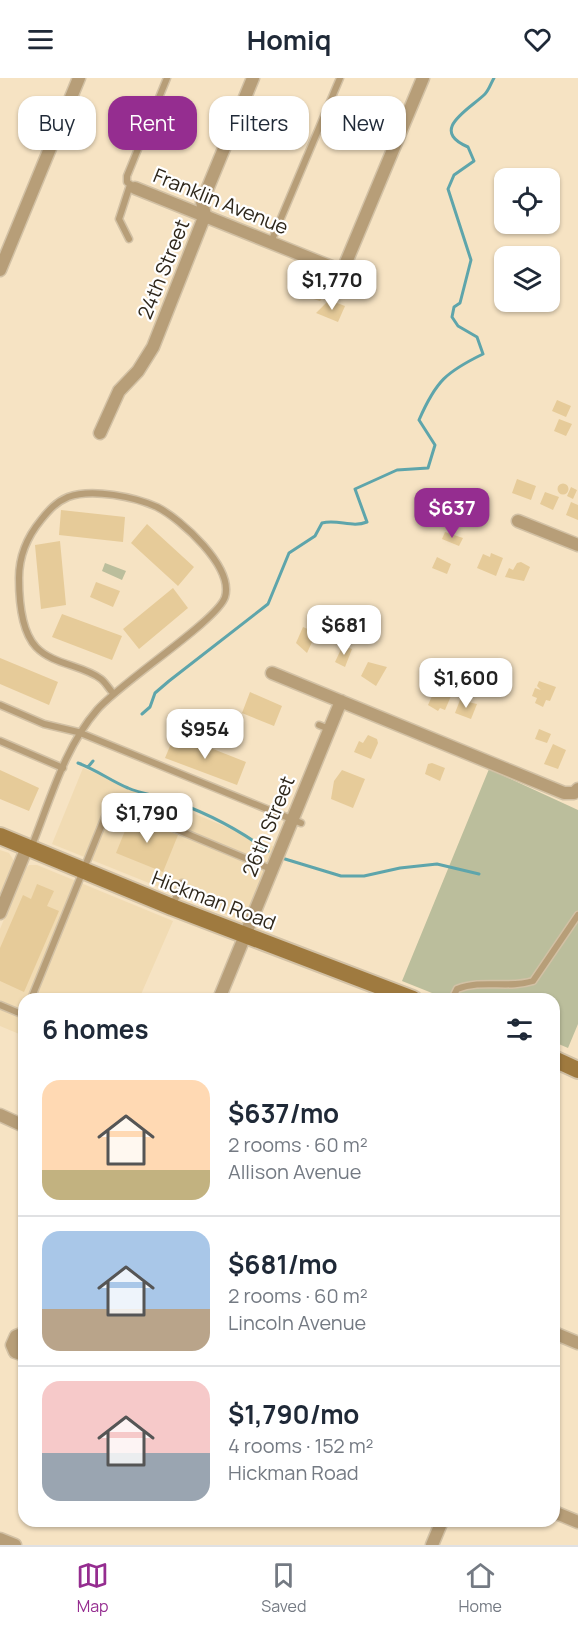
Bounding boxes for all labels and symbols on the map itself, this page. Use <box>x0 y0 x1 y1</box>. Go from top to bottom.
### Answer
street label: Franklin Avenue <box>149 162 293 240</box>
street label: 24th Street <box>131 215 195 323</box>
pin: $1,770 <box>283 260 381 311</box>
pin: $637 <box>416 488 488 539</box>
pin: $681 <box>308 605 380 656</box>
pin: $1,600 <box>417 658 515 709</box>
pin: $954 <box>169 709 241 760</box>
street label: 26th Street <box>236 772 300 880</box>
pin: $1,790 <box>98 793 196 844</box>
street label: Hickman Road <box>148 864 280 936</box>

